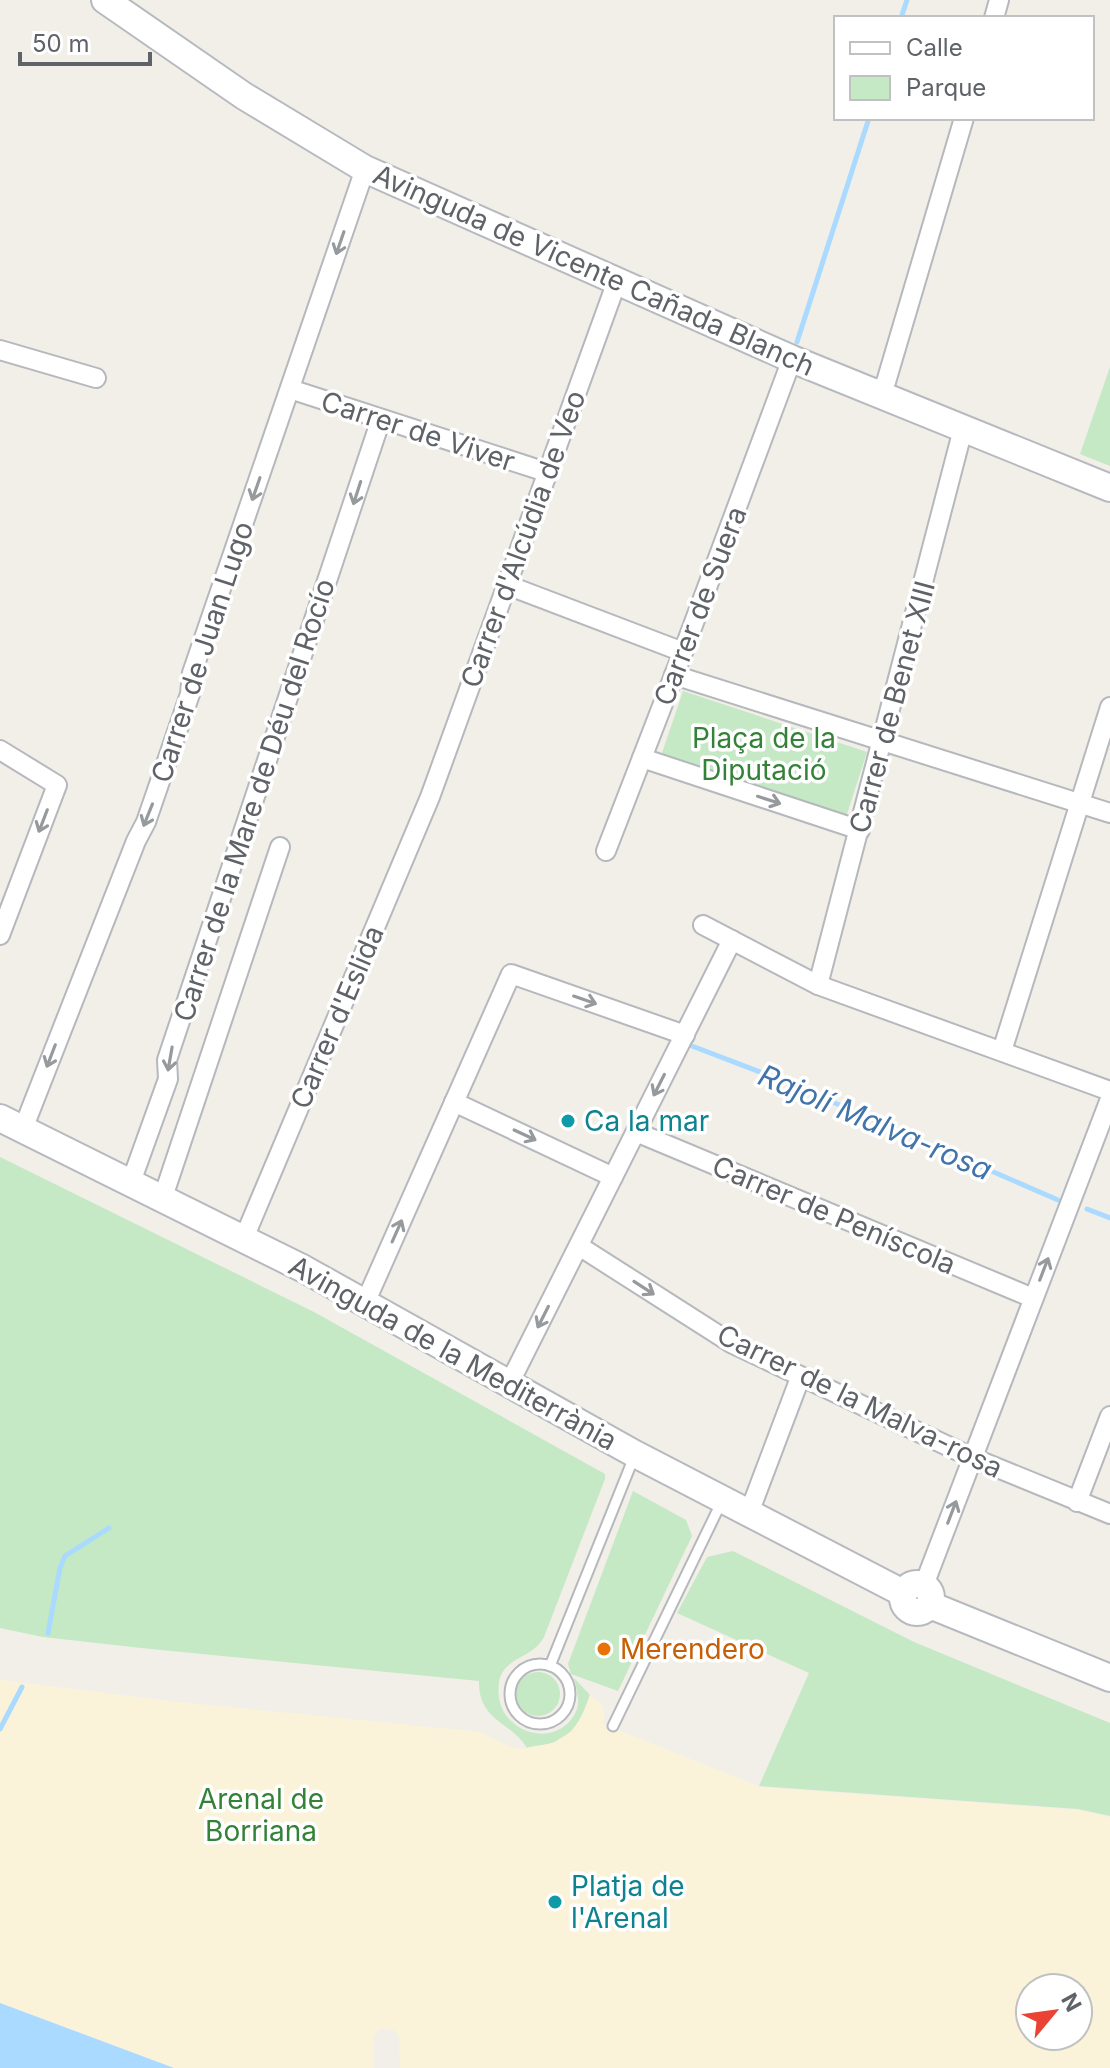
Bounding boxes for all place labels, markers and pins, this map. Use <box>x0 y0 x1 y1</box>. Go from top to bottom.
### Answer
place label: Ca la mar <box>584 1104 709 1138</box>
marker: Ca la mar <box>559 1112 577 1130</box>
place label: Merendero <box>620 1632 765 1666</box>
marker: Merendero <box>595 1640 613 1658</box>
place label: Platja de l'Arenal <box>571 1869 685 1935</box>
marker: Platja de l'Arenal <box>546 1893 564 1911</box>

